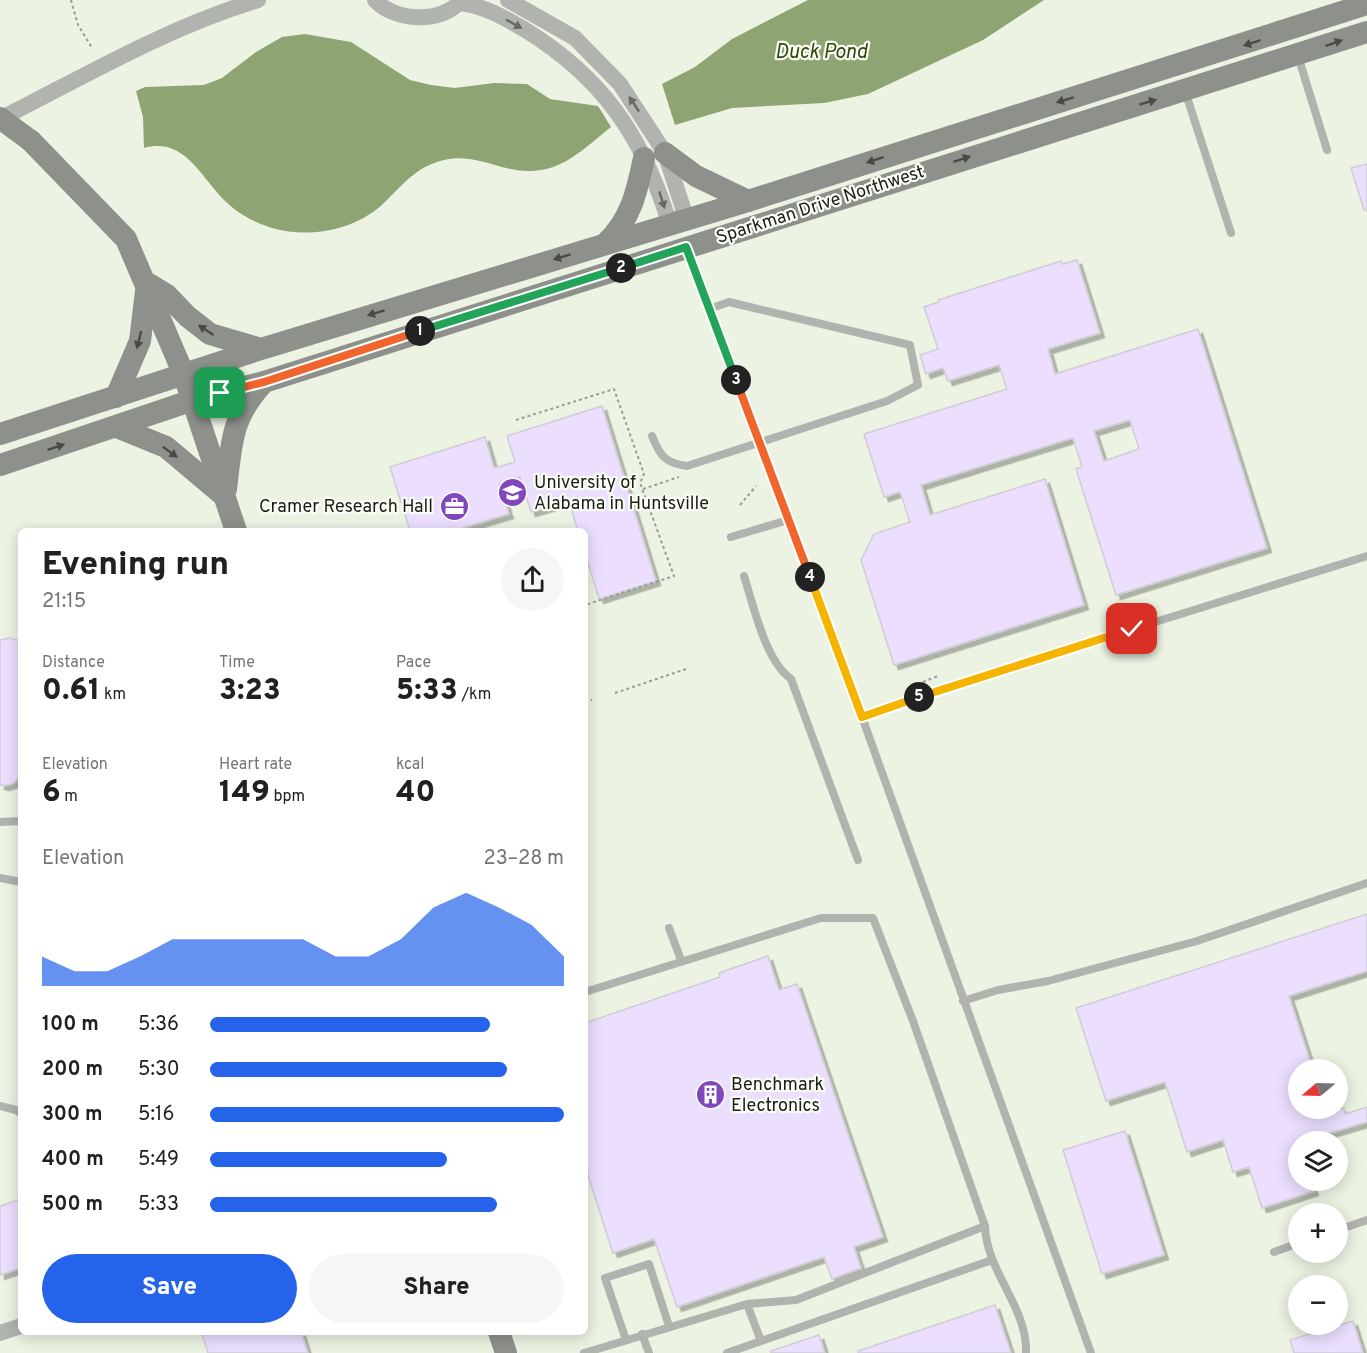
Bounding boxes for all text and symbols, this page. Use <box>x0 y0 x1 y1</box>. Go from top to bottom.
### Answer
one-way arrow <box>505 19 522 29</box>
one-way arrow <box>1243 38 1261 48</box>
one-way arrow <box>1325 38 1343 48</box>
water label: Duck Pond <box>775 40 868 66</box>
one-way arrow <box>629 96 640 112</box>
one-way arrow <box>1056 96 1074 105</box>
one-way arrow <box>1140 97 1158 106</box>
one-way arrow <box>953 154 971 164</box>
one-way arrow <box>866 156 884 166</box>
street label: Sparkman Drive Northwest <box>714 161 927 250</box>
one-way arrow <box>658 191 667 209</box>
one-way arrow <box>553 253 571 262</box>
pin: 2 <box>606 253 636 283</box>
text: 2 <box>616 258 626 278</box>
one-way arrow <box>367 309 385 318</box>
pin: 1 <box>405 316 435 346</box>
text: 1 <box>417 321 423 341</box>
one-way arrow <box>198 324 214 335</box>
one-way arrow <box>133 331 143 350</box>
pin: 3 <box>721 365 751 395</box>
pin <box>194 367 245 418</box>
text: 3 <box>731 370 741 390</box>
icon: arrive <box>203 376 236 409</box>
one-way arrow <box>47 442 65 452</box>
one-way arrow <box>163 445 178 457</box>
place label: University of Alabama in Huntsville <box>534 472 709 516</box>
school or university icon: University of Alabama in Huntsville <box>497 476 529 508</box>
office icon: Cramer Research Hall <box>438 490 470 522</box>
place label: Cramer Research Hall <box>259 496 433 519</box>
text: Evening run <box>42 545 229 587</box>
button: share <box>501 548 564 611</box>
pin: 4 <box>795 562 825 592</box>
text: 4 <box>805 567 815 587</box>
text: 21:15 <box>42 589 86 615</box>
pin <box>1106 603 1157 654</box>
icon: check <box>1115 612 1148 645</box>
text: Distance <box>42 653 105 673</box>
text: Time <box>219 653 255 673</box>
text: Pace <box>396 653 431 673</box>
text: 0.61 <box>42 673 100 710</box>
text: 3:23 <box>219 673 281 710</box>
text: 5:33 <box>396 673 458 710</box>
pin: 5 <box>904 682 934 712</box>
text: km <box>100 685 126 705</box>
text: /km <box>458 685 491 705</box>
text: 5 <box>914 687 924 707</box>
text: Elevation <box>42 755 108 775</box>
text: Heart rate <box>219 755 292 775</box>
text: kcal <box>396 755 424 775</box>
text: 6 <box>42 775 61 812</box>
text: 149 <box>219 775 270 812</box>
text: 40 <box>396 775 435 812</box>
text: m <box>61 787 78 807</box>
text: bpm <box>270 787 305 807</box>
text: Elevation <box>42 846 124 872</box>
text: 23–28 m <box>484 846 564 872</box>
text: 100 m <box>42 1012 99 1038</box>
text: 5:36 <box>138 1012 179 1038</box>
text: 200 m <box>42 1057 103 1083</box>
text: 5:30 <box>138 1057 180 1083</box>
north arrow <box>1288 1059 1348 1119</box>
map controls <box>1288 1059 1348 1335</box>
place label: Benchmark Electronics <box>731 1074 824 1118</box>
building icon: Benchmark Electronics <box>694 1078 726 1110</box>
text: 300 m <box>42 1102 103 1128</box>
text: 5:16 <box>138 1102 174 1128</box>
button: layers <box>1288 1131 1348 1191</box>
text: 400 m <box>42 1147 104 1173</box>
text: 5:49 <box>138 1147 179 1173</box>
text: 500 m <box>42 1192 103 1218</box>
text: 5:33 <box>138 1192 179 1218</box>
button: + <box>1288 1203 1348 1263</box>
button: Save <box>42 1254 297 1323</box>
button: Share <box>309 1254 564 1323</box>
button: − <box>1288 1275 1348 1335</box>

